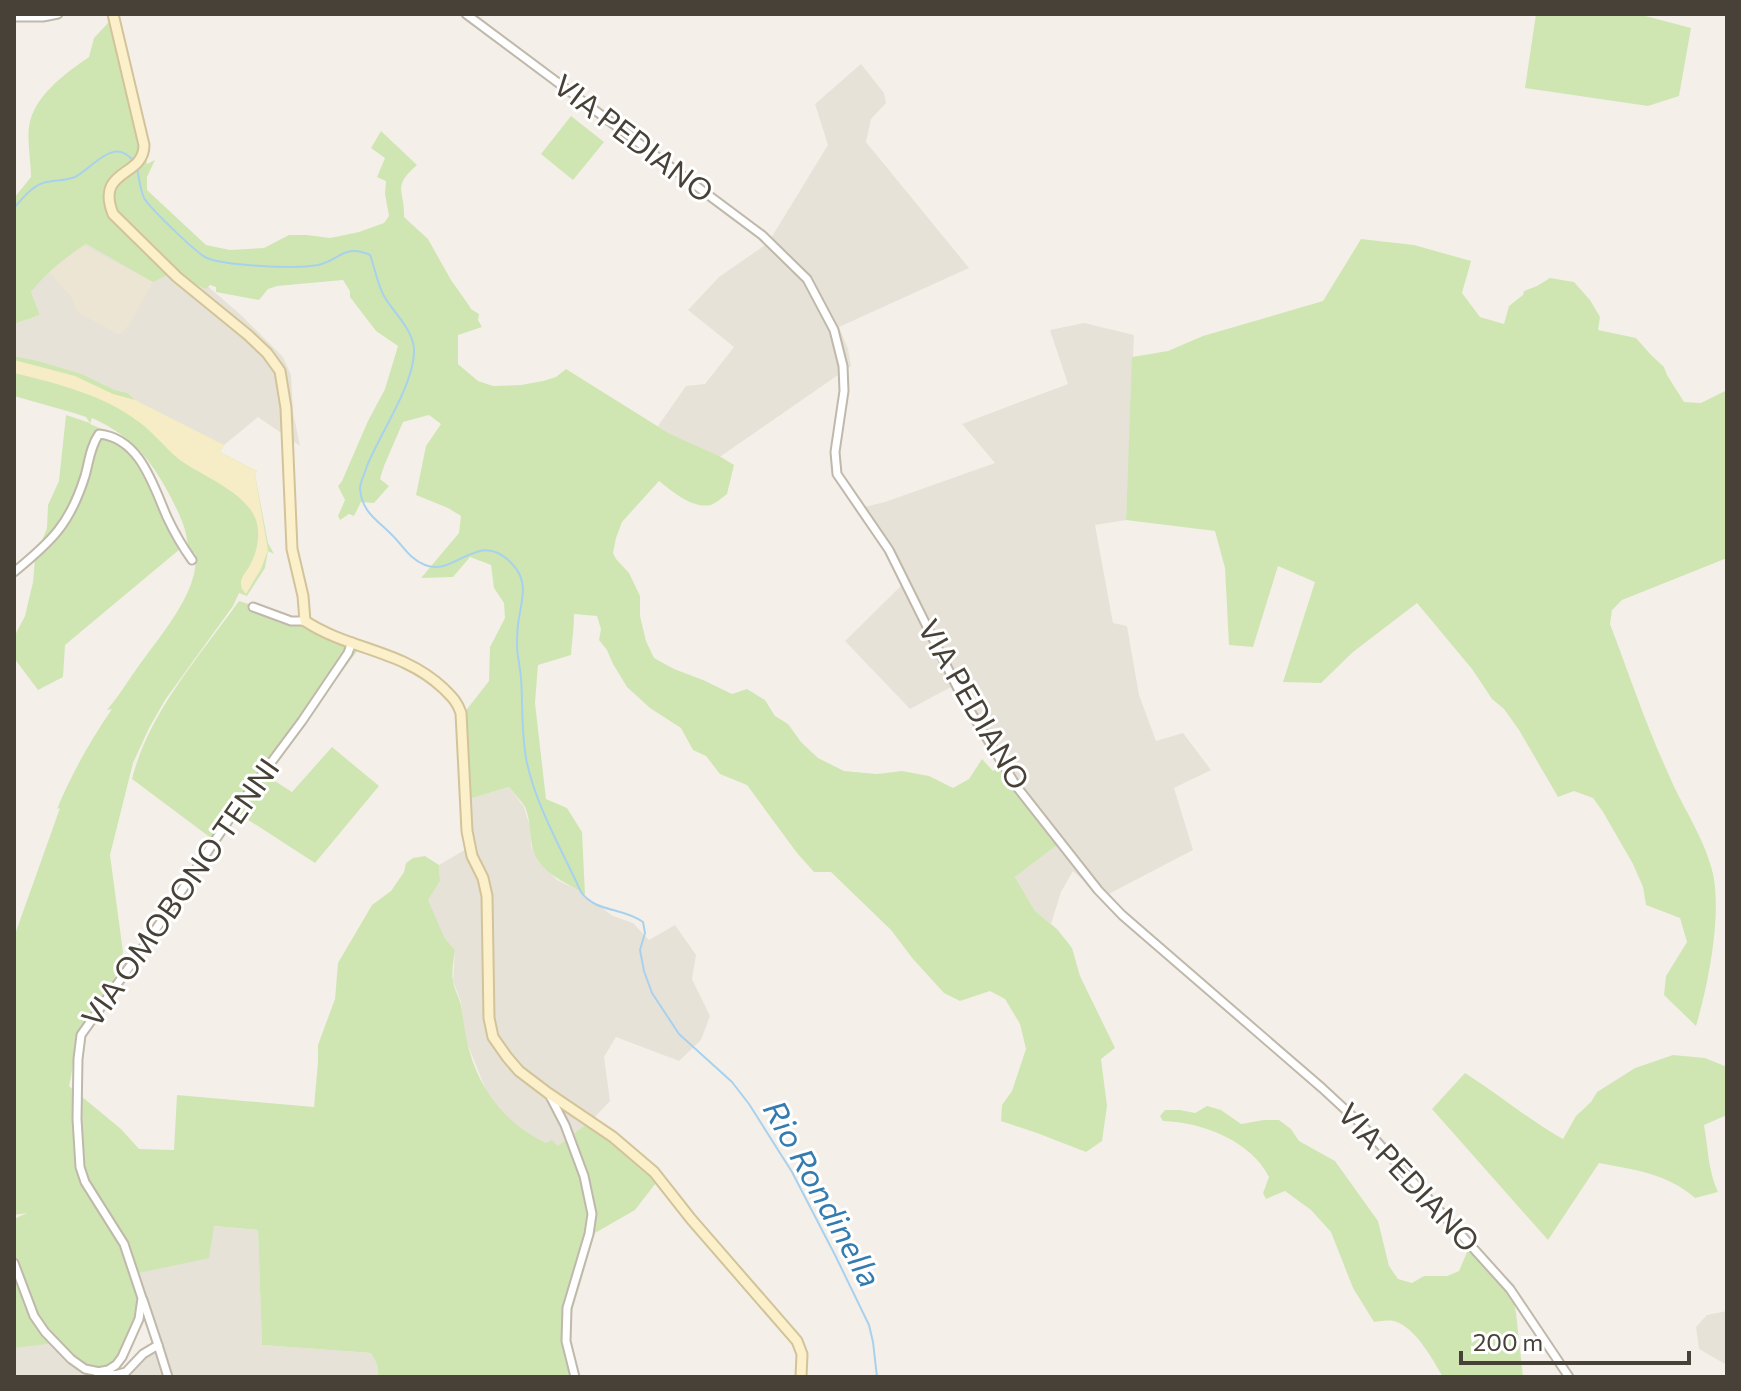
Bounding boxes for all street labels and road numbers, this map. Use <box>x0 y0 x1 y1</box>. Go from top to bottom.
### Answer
street label: VIA PEDIANO <box>547 65 722 209</box>
street label: VIA PEDIANO <box>912 612 1039 795</box>
street label: VIA OMOBONO TENNI <box>72 750 286 1033</box>
street label: VIA PEDIANO <box>1331 1094 1488 1259</box>

